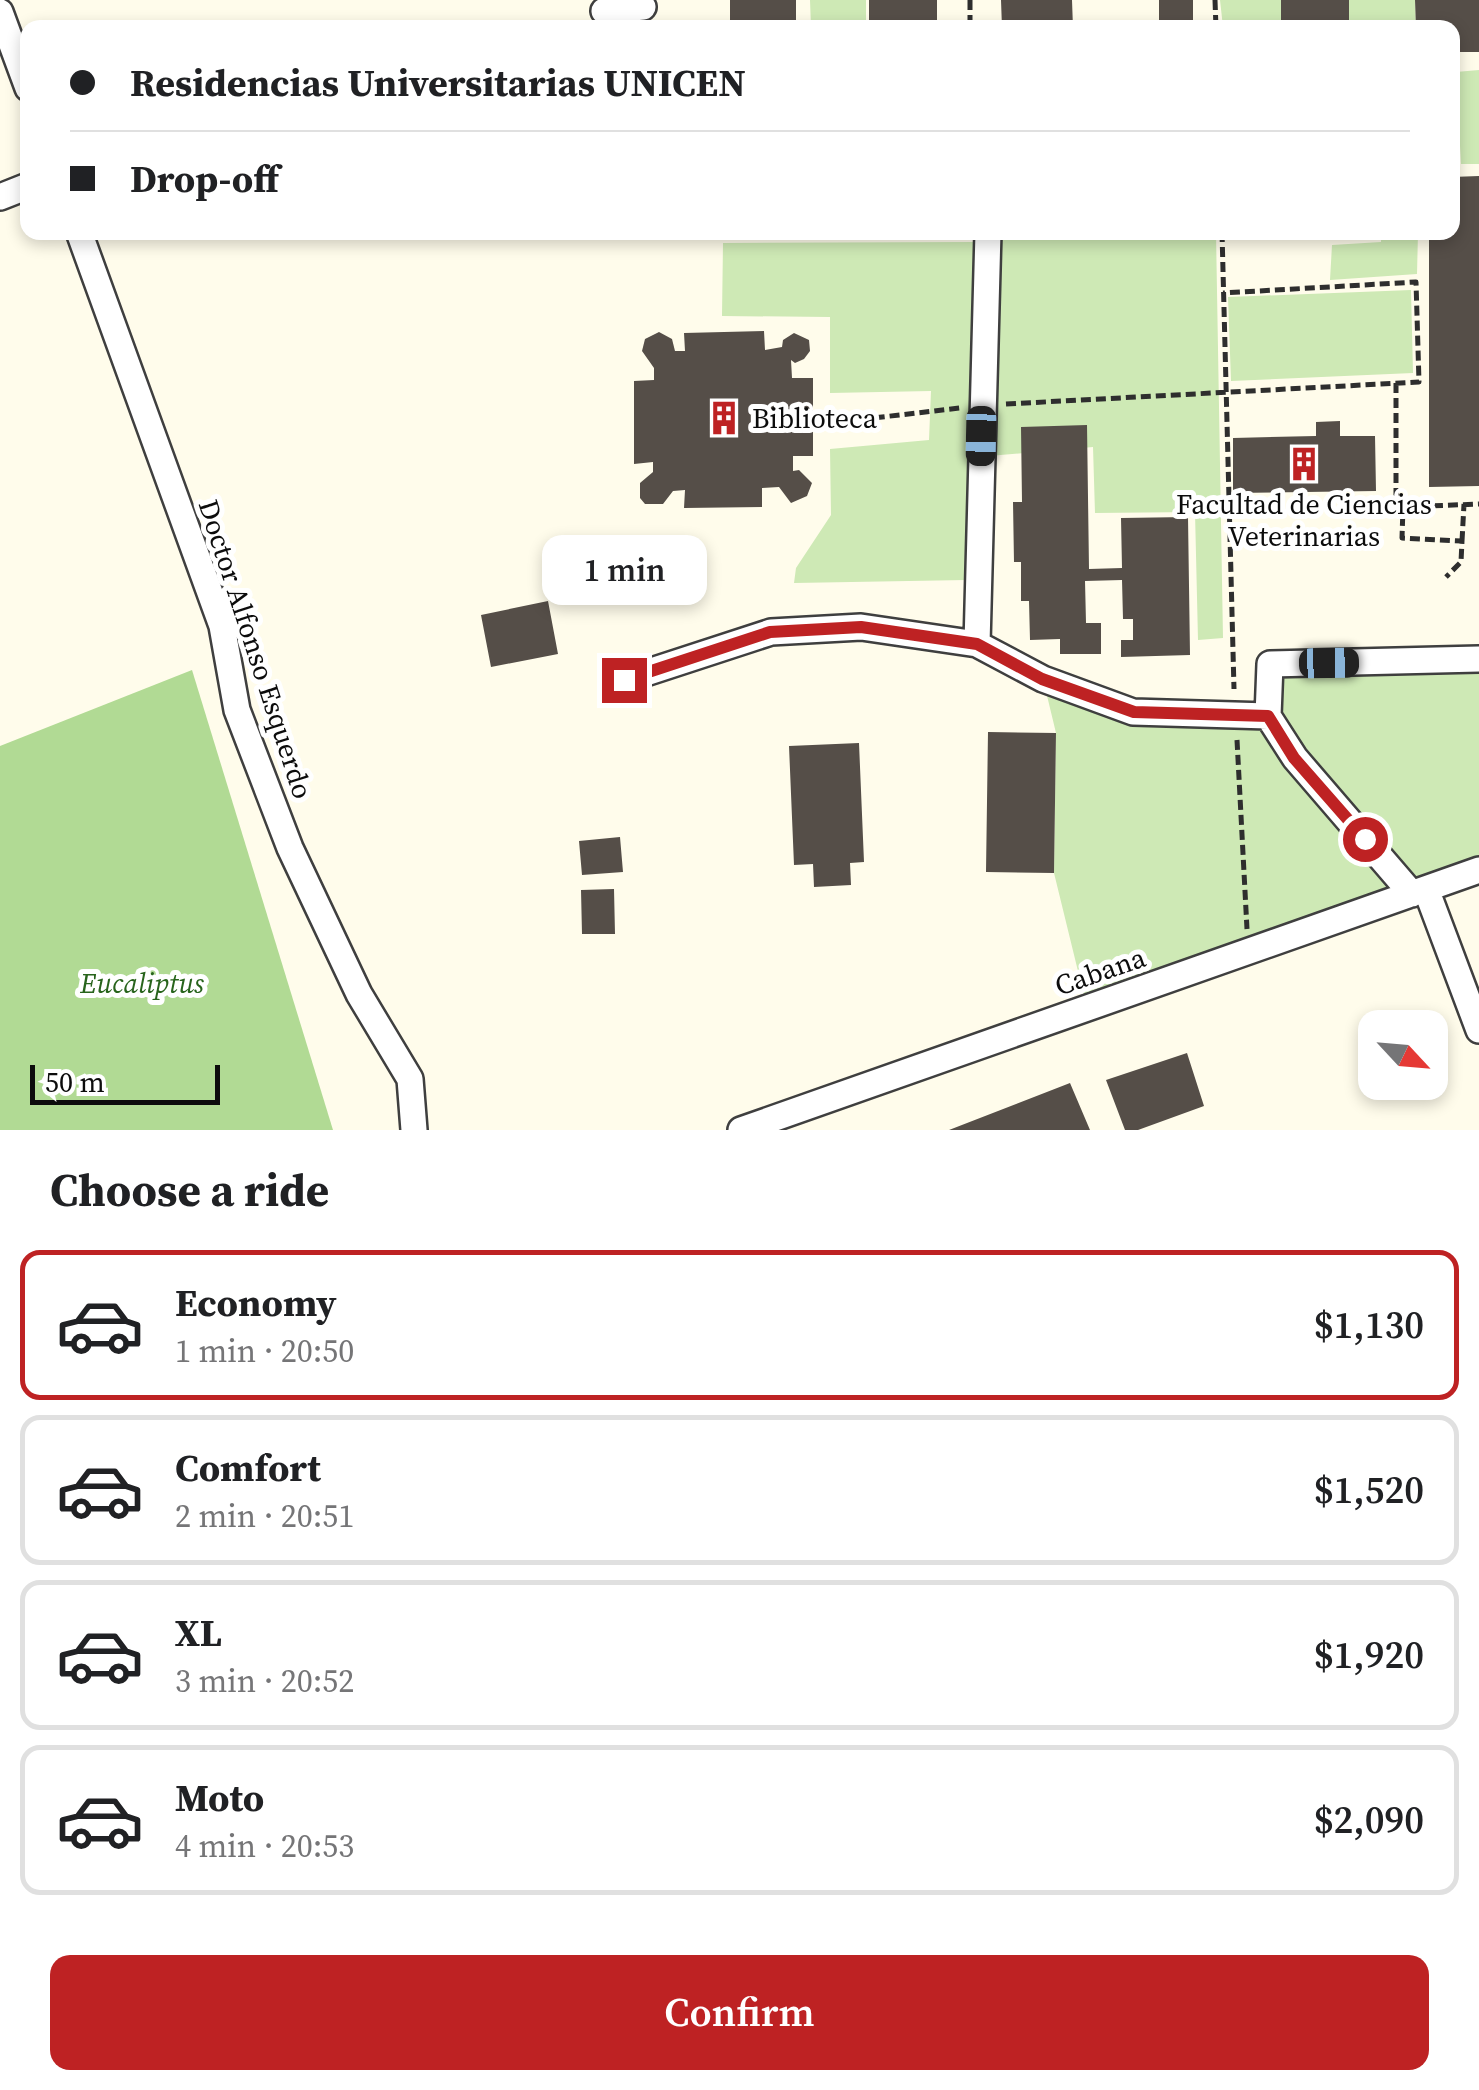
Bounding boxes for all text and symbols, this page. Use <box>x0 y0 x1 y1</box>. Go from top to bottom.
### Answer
text: Residencias Universitarias UNICEN <box>130 57 746 109</box>
text: Drop-off <box>130 153 279 205</box>
building icon: Biblioteca <box>705 399 743 437</box>
place label: Biblioteca <box>752 399 878 437</box>
car <box>965 406 997 466</box>
building icon: Facultad de Ciencias Veterinarias <box>1285 445 1323 483</box>
place label: Facultad de Ciencias Veterinarias <box>1176 485 1432 555</box>
street label: Doctor Alfonso Esquerdo <box>190 495 322 803</box>
callout: 1 min <box>542 535 706 605</box>
text: 1 min <box>583 548 666 592</box>
car <box>1299 647 1359 679</box>
route end <box>602 658 647 703</box>
route start <box>1343 817 1388 862</box>
street label: Cabana <box>1050 938 1151 1004</box>
park label: Eucaliptus <box>79 964 205 1002</box>
north arrow <box>1358 1010 1448 1100</box>
map controls <box>1358 1010 1448 1100</box>
scale bar <box>30 1060 220 1104</box>
text: 50 m <box>45 1063 105 1101</box>
text: Choose a ride <box>50 1159 329 1221</box>
text: Economy <box>175 1277 337 1329</box>
icon: car <box>55 1280 145 1370</box>
text: $1,130 <box>1314 1299 1424 1351</box>
text: 1 min · 20:50 <box>175 1329 354 1373</box>
text: Comfort <box>175 1442 321 1494</box>
icon: car <box>55 1445 145 1535</box>
text: $1,520 <box>1314 1464 1424 1516</box>
text: 2 min · 20:51 <box>175 1494 354 1538</box>
text: XL <box>175 1607 222 1659</box>
icon: car <box>55 1610 145 1700</box>
text: $1,920 <box>1314 1629 1424 1681</box>
text: 3 min · 20:52 <box>175 1659 354 1703</box>
text: Moto <box>175 1772 264 1824</box>
icon: car <box>55 1775 145 1865</box>
text: $2,090 <box>1314 1794 1424 1846</box>
text: 4 min · 20:53 <box>175 1824 354 1868</box>
button: Confirm <box>50 1955 1429 2070</box>

